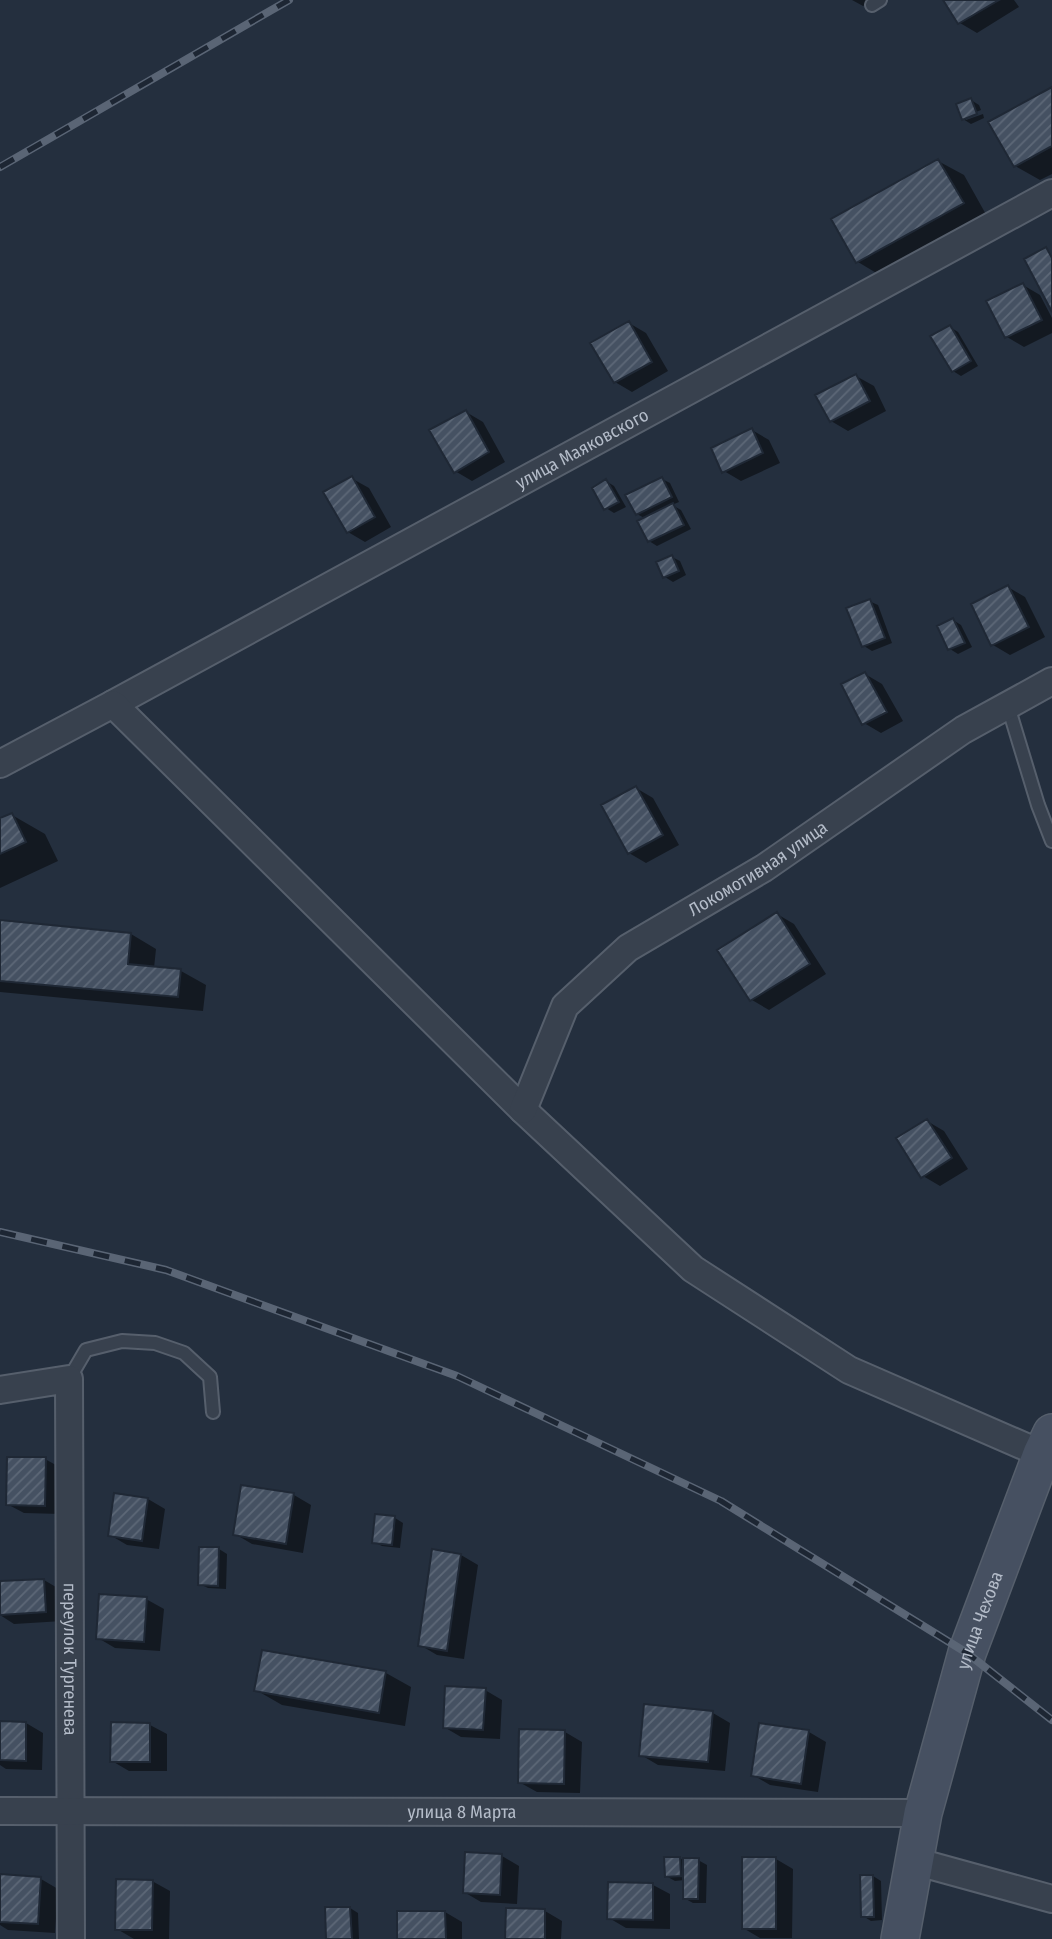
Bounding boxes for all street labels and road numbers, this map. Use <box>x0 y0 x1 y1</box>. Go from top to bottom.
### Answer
street label: улица Маяковского <box>512 404 652 494</box>
street label: Локомотивная улица <box>684 816 832 921</box>
street label: улица Чехова <box>952 1568 1008 1672</box>
street label: переулок Тургенева <box>59 1583 81 1736</box>
street label: улица 8 Марта <box>408 1801 517 1823</box>

